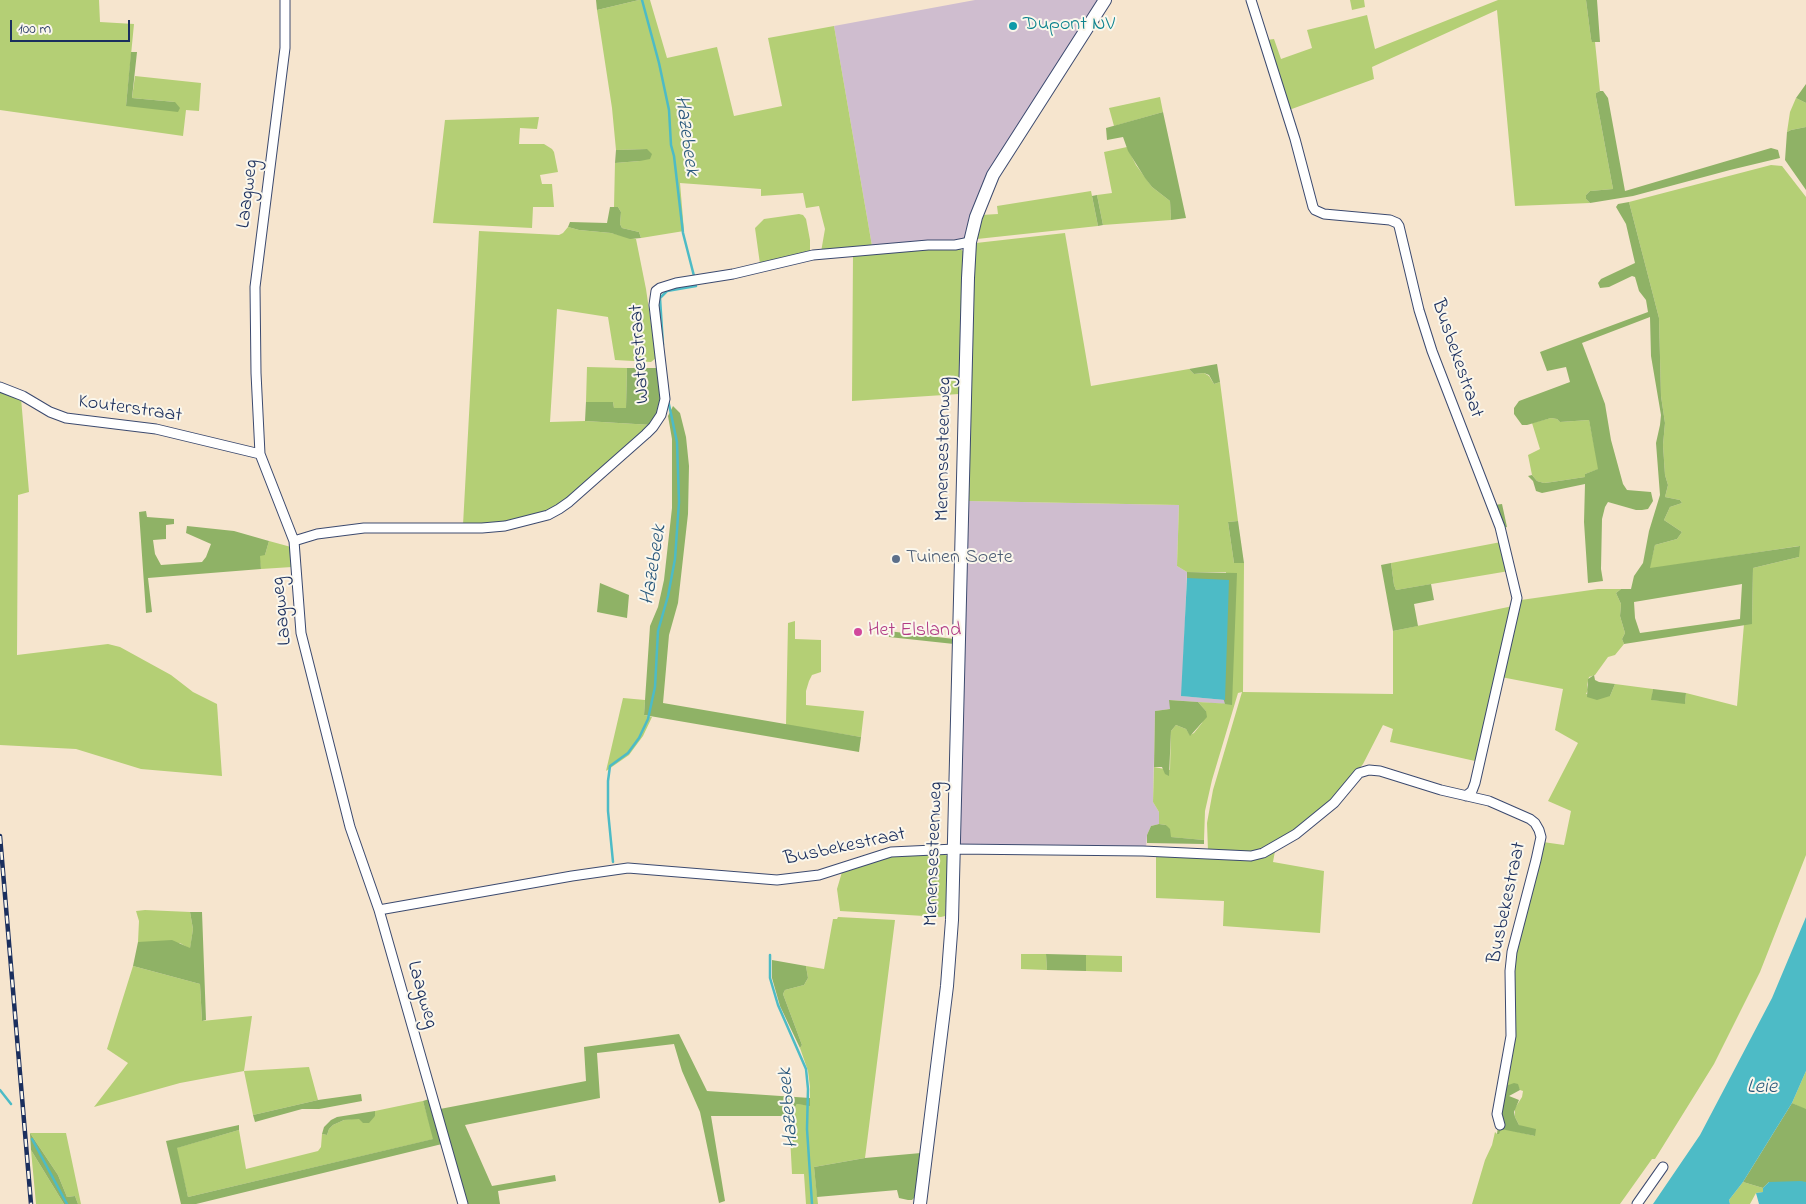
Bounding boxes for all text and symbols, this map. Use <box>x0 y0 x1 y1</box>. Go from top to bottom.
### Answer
scale bar <box>12 10 132 42</box>
place label: Dupont NV <box>1023 14 1115 38</box>
text: 100 m <box>18 18 51 40</box>
marker: Dupont NV <box>1007 20 1019 32</box>
water label: Hazebeek <box>667 94 703 178</box>
street label: Laagweg <box>233 158 265 230</box>
street label: Busbekestraat <box>1425 297 1487 421</box>
street label: Waterstraat <box>626 303 656 405</box>
street label: Menensesteenweg <box>932 376 958 522</box>
street label: Kouterstraat <box>76 391 184 429</box>
water label: Hazebeek <box>636 523 674 607</box>
place label: Tuinen Soete <box>906 547 1013 571</box>
marker: Tuinen Soete <box>890 553 902 565</box>
street label: Laagweg <box>267 575 299 647</box>
place label: Het Elsland <box>868 620 961 644</box>
marker: Het Elsland <box>852 626 864 638</box>
street label: Menensesteenweg <box>920 781 950 927</box>
street label: Busbekestraat <box>782 823 908 873</box>
street label: Busbekestraat <box>1483 840 1533 966</box>
street label: Laagweg <box>400 958 442 1032</box>
water label: Hazebeek <box>774 1067 806 1149</box>
water label: Leie <box>1747 1076 1777 1102</box>

